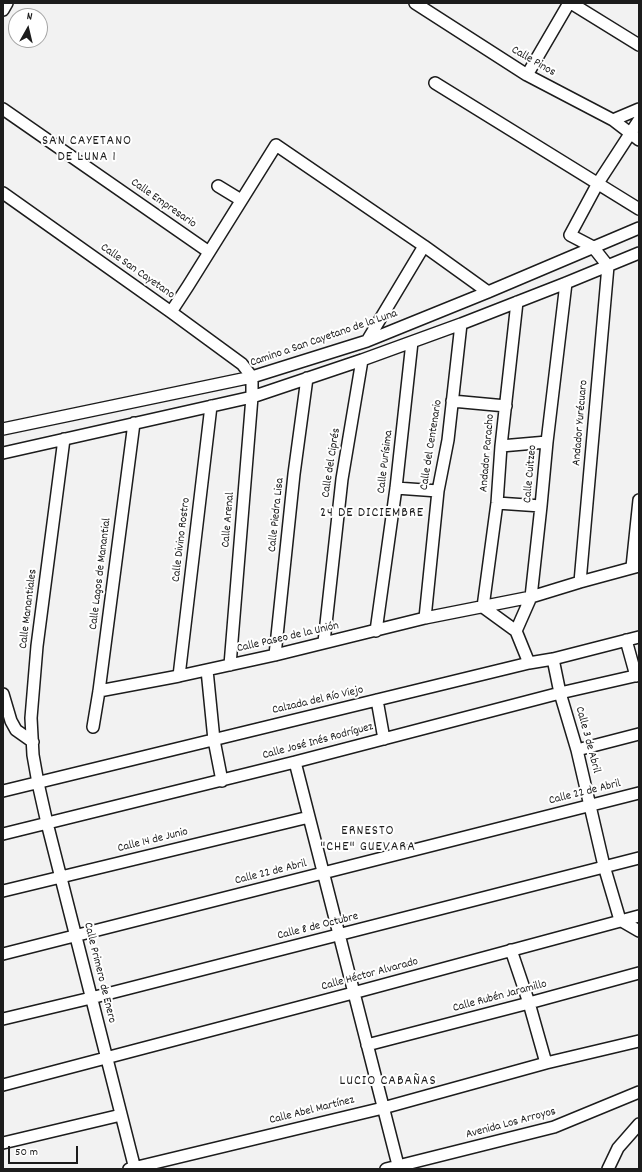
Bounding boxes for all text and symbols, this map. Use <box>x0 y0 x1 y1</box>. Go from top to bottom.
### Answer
north arrow <box>8 8 48 48</box>
text: N <box>26 9 33 25</box>
street label: Calle Pinos <box>508 44 558 80</box>
district label: SAN CAYETANO DE LUNA 1 <box>42 134 132 166</box>
street label: Calle Empresario <box>127 176 199 232</box>
street label: Calle San Cayetano <box>97 241 177 303</box>
street label: Camino a San Cayetano de la Luna <box>249 307 399 371</box>
street label: Andador Yurécuaro <box>570 379 592 467</box>
street label: Calle del Centenario <box>418 399 446 491</box>
street label: Andador Paracho <box>477 413 499 493</box>
street label: Calle del Ciprés <box>319 427 345 499</box>
street label: Calle Purísima <box>375 430 397 494</box>
street label: Calle Cuitzeo <box>521 444 541 504</box>
street label: Calle Piedra Lisa <box>266 477 288 553</box>
street label: Calle Arenal <box>219 492 239 548</box>
street label: Calle Divino Rostro <box>170 497 194 583</box>
district label: 24 DE DICIEMBRE <box>320 506 424 522</box>
street label: Calle Lagos de Manantial <box>87 517 115 631</box>
street label: Calle Manantiales <box>17 568 41 650</box>
street label: Calle Paseo de la Unión <box>236 619 340 657</box>
street label: Calzada del Río Viejo <box>271 684 365 718</box>
street label: Calle 3 de Abril <box>571 705 603 775</box>
street label: Calle José Inés Rodríguez <box>261 720 375 764</box>
street label: Calle 22 de Abril <box>548 777 622 809</box>
district label: ERNESTO "CHE" GUEVARA <box>320 824 416 856</box>
street label: Calle 14 de Junio <box>116 825 190 857</box>
street label: Calle 22 de Abril <box>234 857 308 889</box>
street label: Calle 8 de Octubre <box>276 910 360 944</box>
street label: Calle Primero de Enero <box>80 921 118 1025</box>
street label: Calle Héctor Alvarado <box>320 955 420 995</box>
street label: Calle Rubén Jaramillo <box>452 978 548 1016</box>
district label: LUCIO CABAÑAS <box>339 1074 437 1090</box>
street label: Calle Abel Martínez <box>268 1093 356 1129</box>
street label: Avenida Los Arroyos <box>464 1105 558 1143</box>
scale bar <box>10 1138 80 1164</box>
text: 50 m <box>15 1144 38 1161</box>

